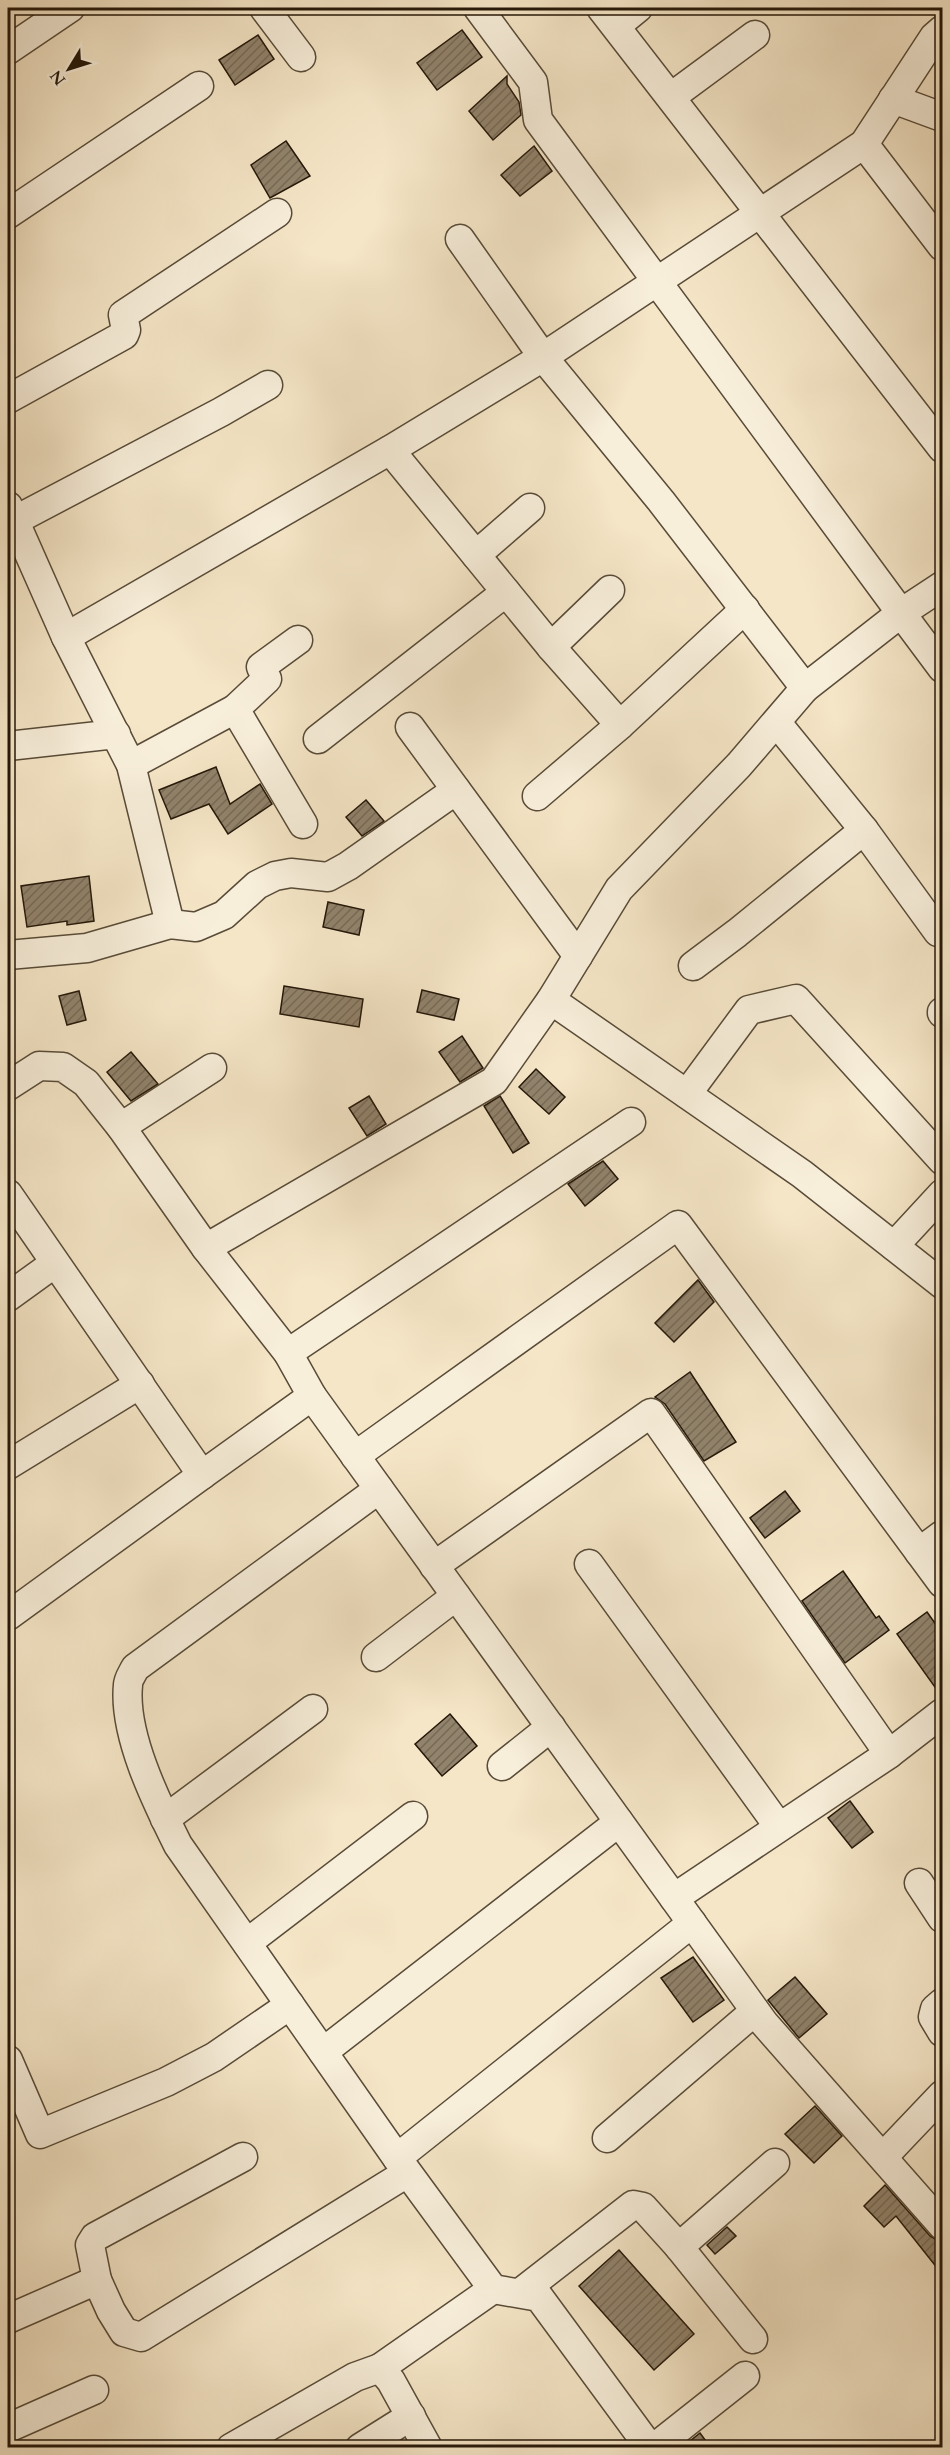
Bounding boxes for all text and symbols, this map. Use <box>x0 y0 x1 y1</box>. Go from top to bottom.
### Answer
north arrow <box>39 39 99 99</box>
text: N <box>45 65 71 90</box>

